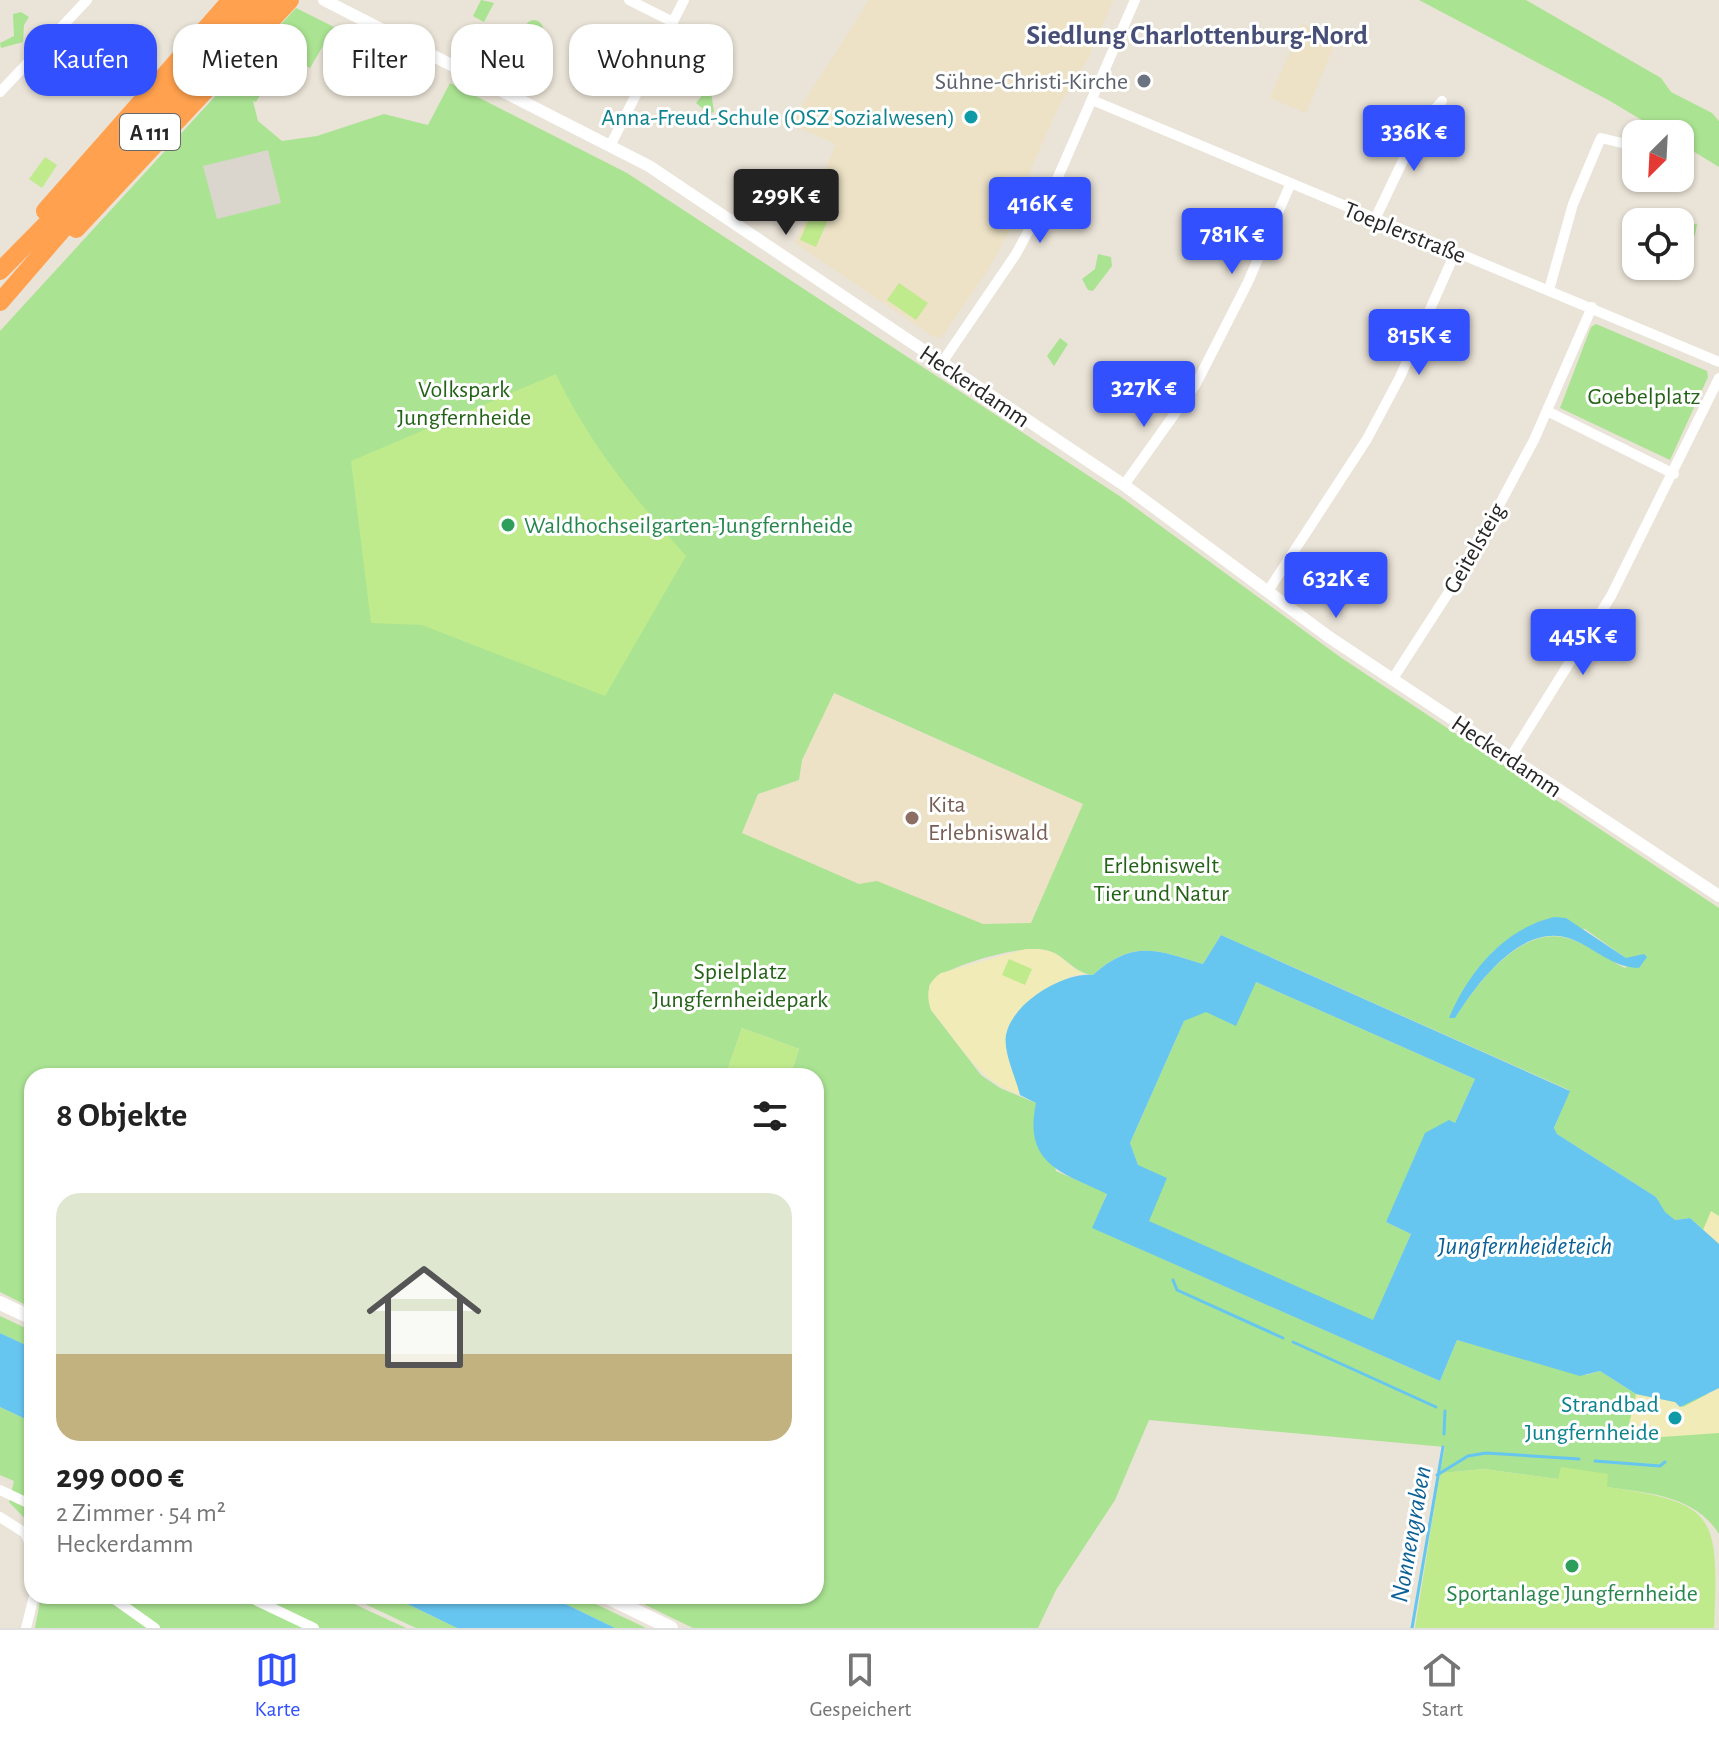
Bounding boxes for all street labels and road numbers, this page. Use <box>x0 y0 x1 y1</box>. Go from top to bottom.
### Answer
road number: A 111 <box>120 114 180 150</box>
street label: Toeplerstraße <box>1340 198 1469 268</box>
street label: Heckerdamm <box>915 341 1034 432</box>
street label: Geitelsteig <box>1440 499 1510 598</box>
street label: Heckerdamm <box>1447 711 1566 802</box>

